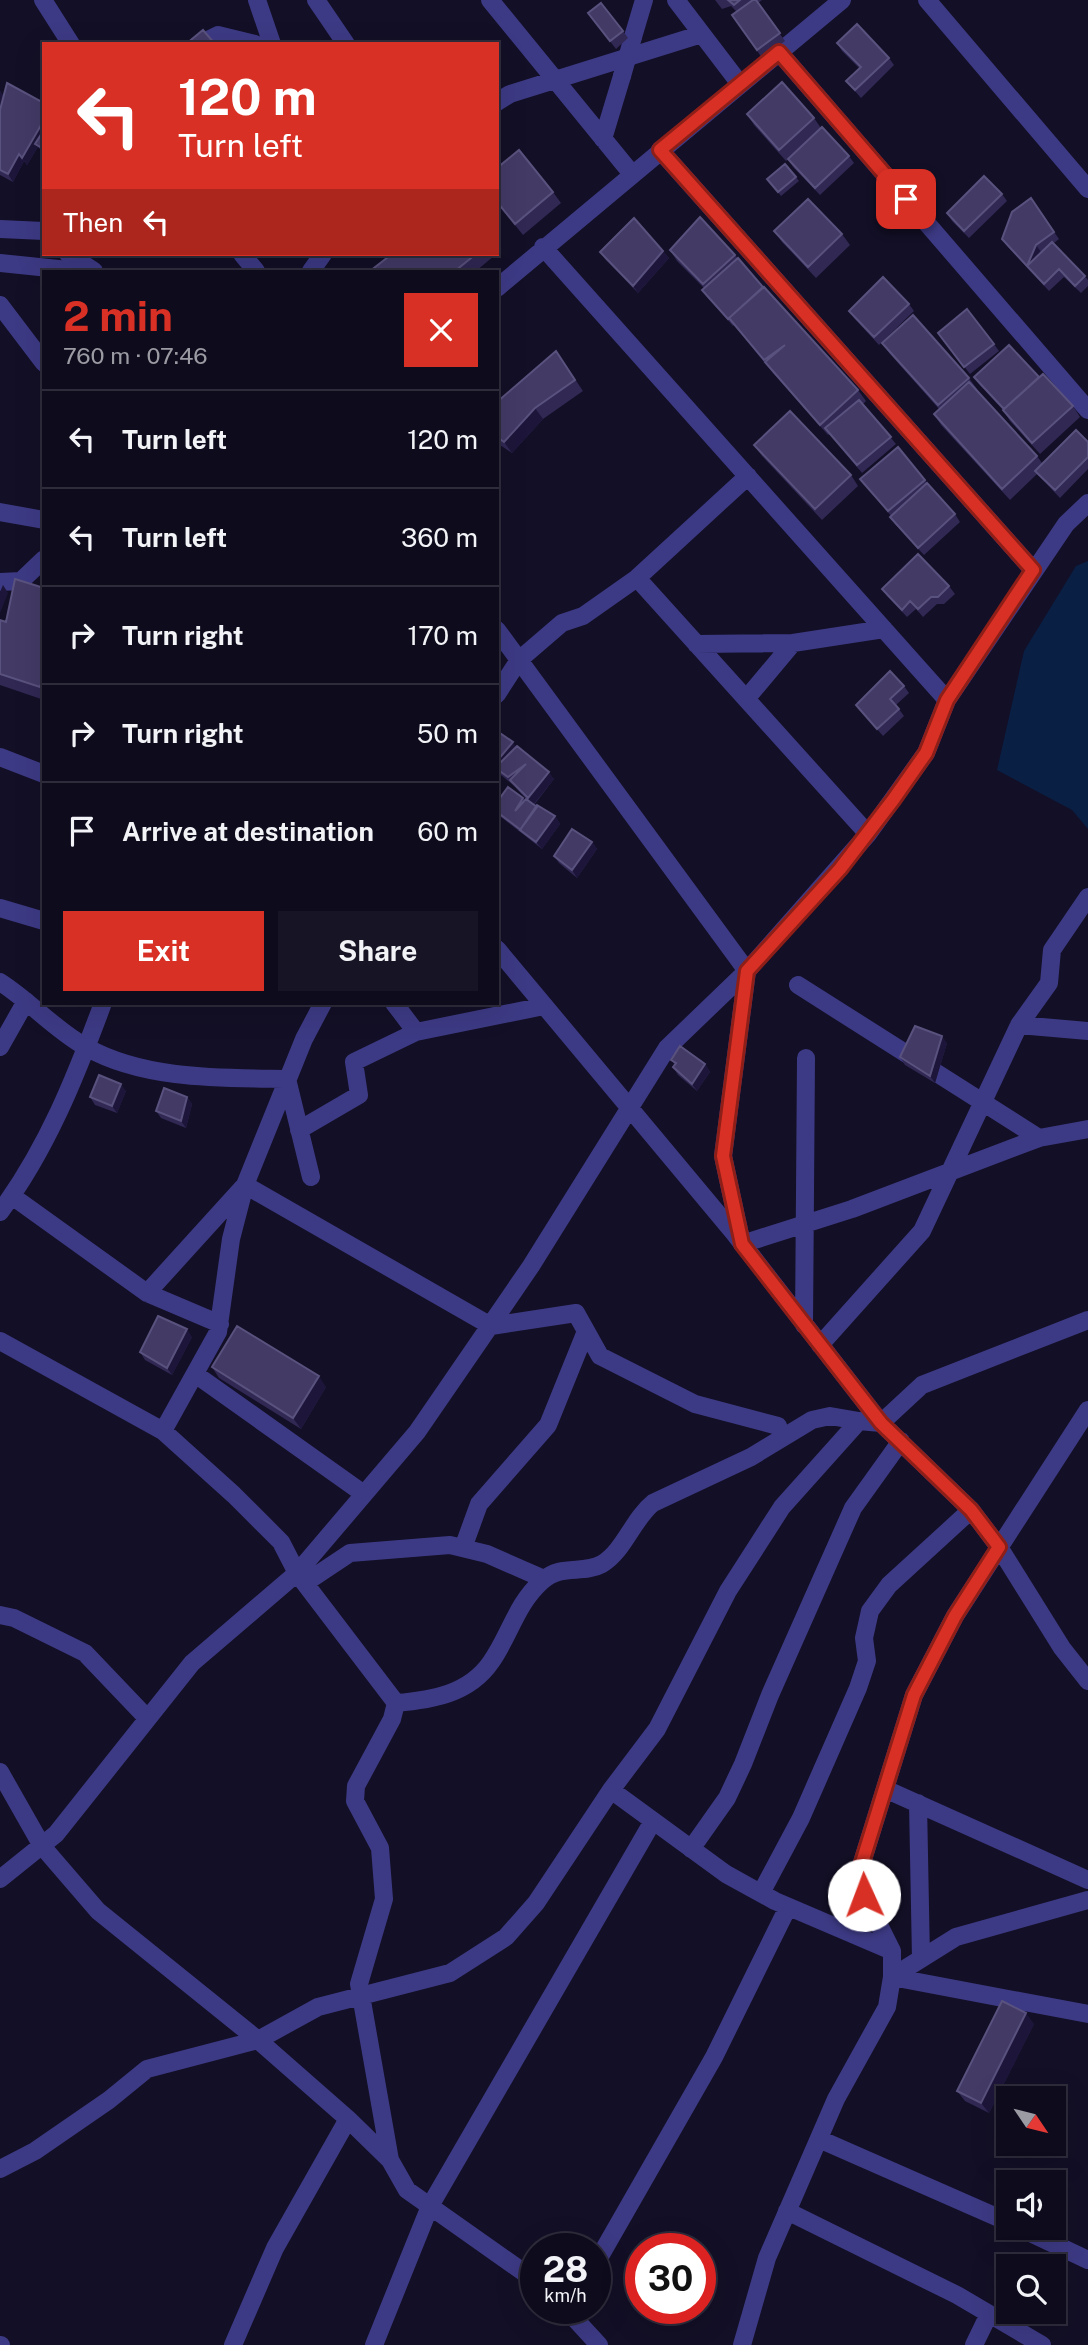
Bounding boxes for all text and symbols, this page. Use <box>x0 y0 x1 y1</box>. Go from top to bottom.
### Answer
text: 120 m <box>178 68 317 126</box>
icon: left <box>63 70 154 161</box>
text: Turn left <box>178 127 303 164</box>
pin <box>876 169 936 229</box>
icon: arrive <box>887 180 925 218</box>
icon: left <box>137 203 175 241</box>
text: Then <box>63 207 123 238</box>
text: 2 min <box>63 291 173 340</box>
button: close <box>404 293 478 367</box>
text: 760 m · 07:46 <box>63 342 208 369</box>
icon: left <box>63 420 101 458</box>
text: Turn left <box>122 424 227 455</box>
text: 120 m <box>407 424 478 455</box>
icon: left <box>63 518 101 556</box>
text: Turn left <box>122 522 227 553</box>
text: 360 m <box>401 522 478 553</box>
icon: right <box>63 616 101 654</box>
text: Turn right <box>122 620 244 651</box>
text: 170 m <box>408 620 478 651</box>
icon: right <box>63 714 101 752</box>
text: Turn right <box>122 718 244 749</box>
text: 50 m <box>417 718 478 749</box>
icon: arrive <box>63 812 101 850</box>
text: Arrive at destination <box>122 816 374 847</box>
text: 60 m <box>417 816 478 847</box>
button: Exit <box>63 911 264 991</box>
button: Share <box>278 911 478 991</box>
position arrow <box>827 1858 901 1932</box>
north arrow <box>996 2086 1066 2156</box>
map controls <box>996 2086 1066 2324</box>
button: sound <box>996 2170 1066 2240</box>
speed limit sign: 30 <box>625 2233 716 2324</box>
text: 28 <box>543 2249 588 2290</box>
button: search <box>996 2254 1066 2324</box>
text: km/h <box>544 2285 587 2306</box>

